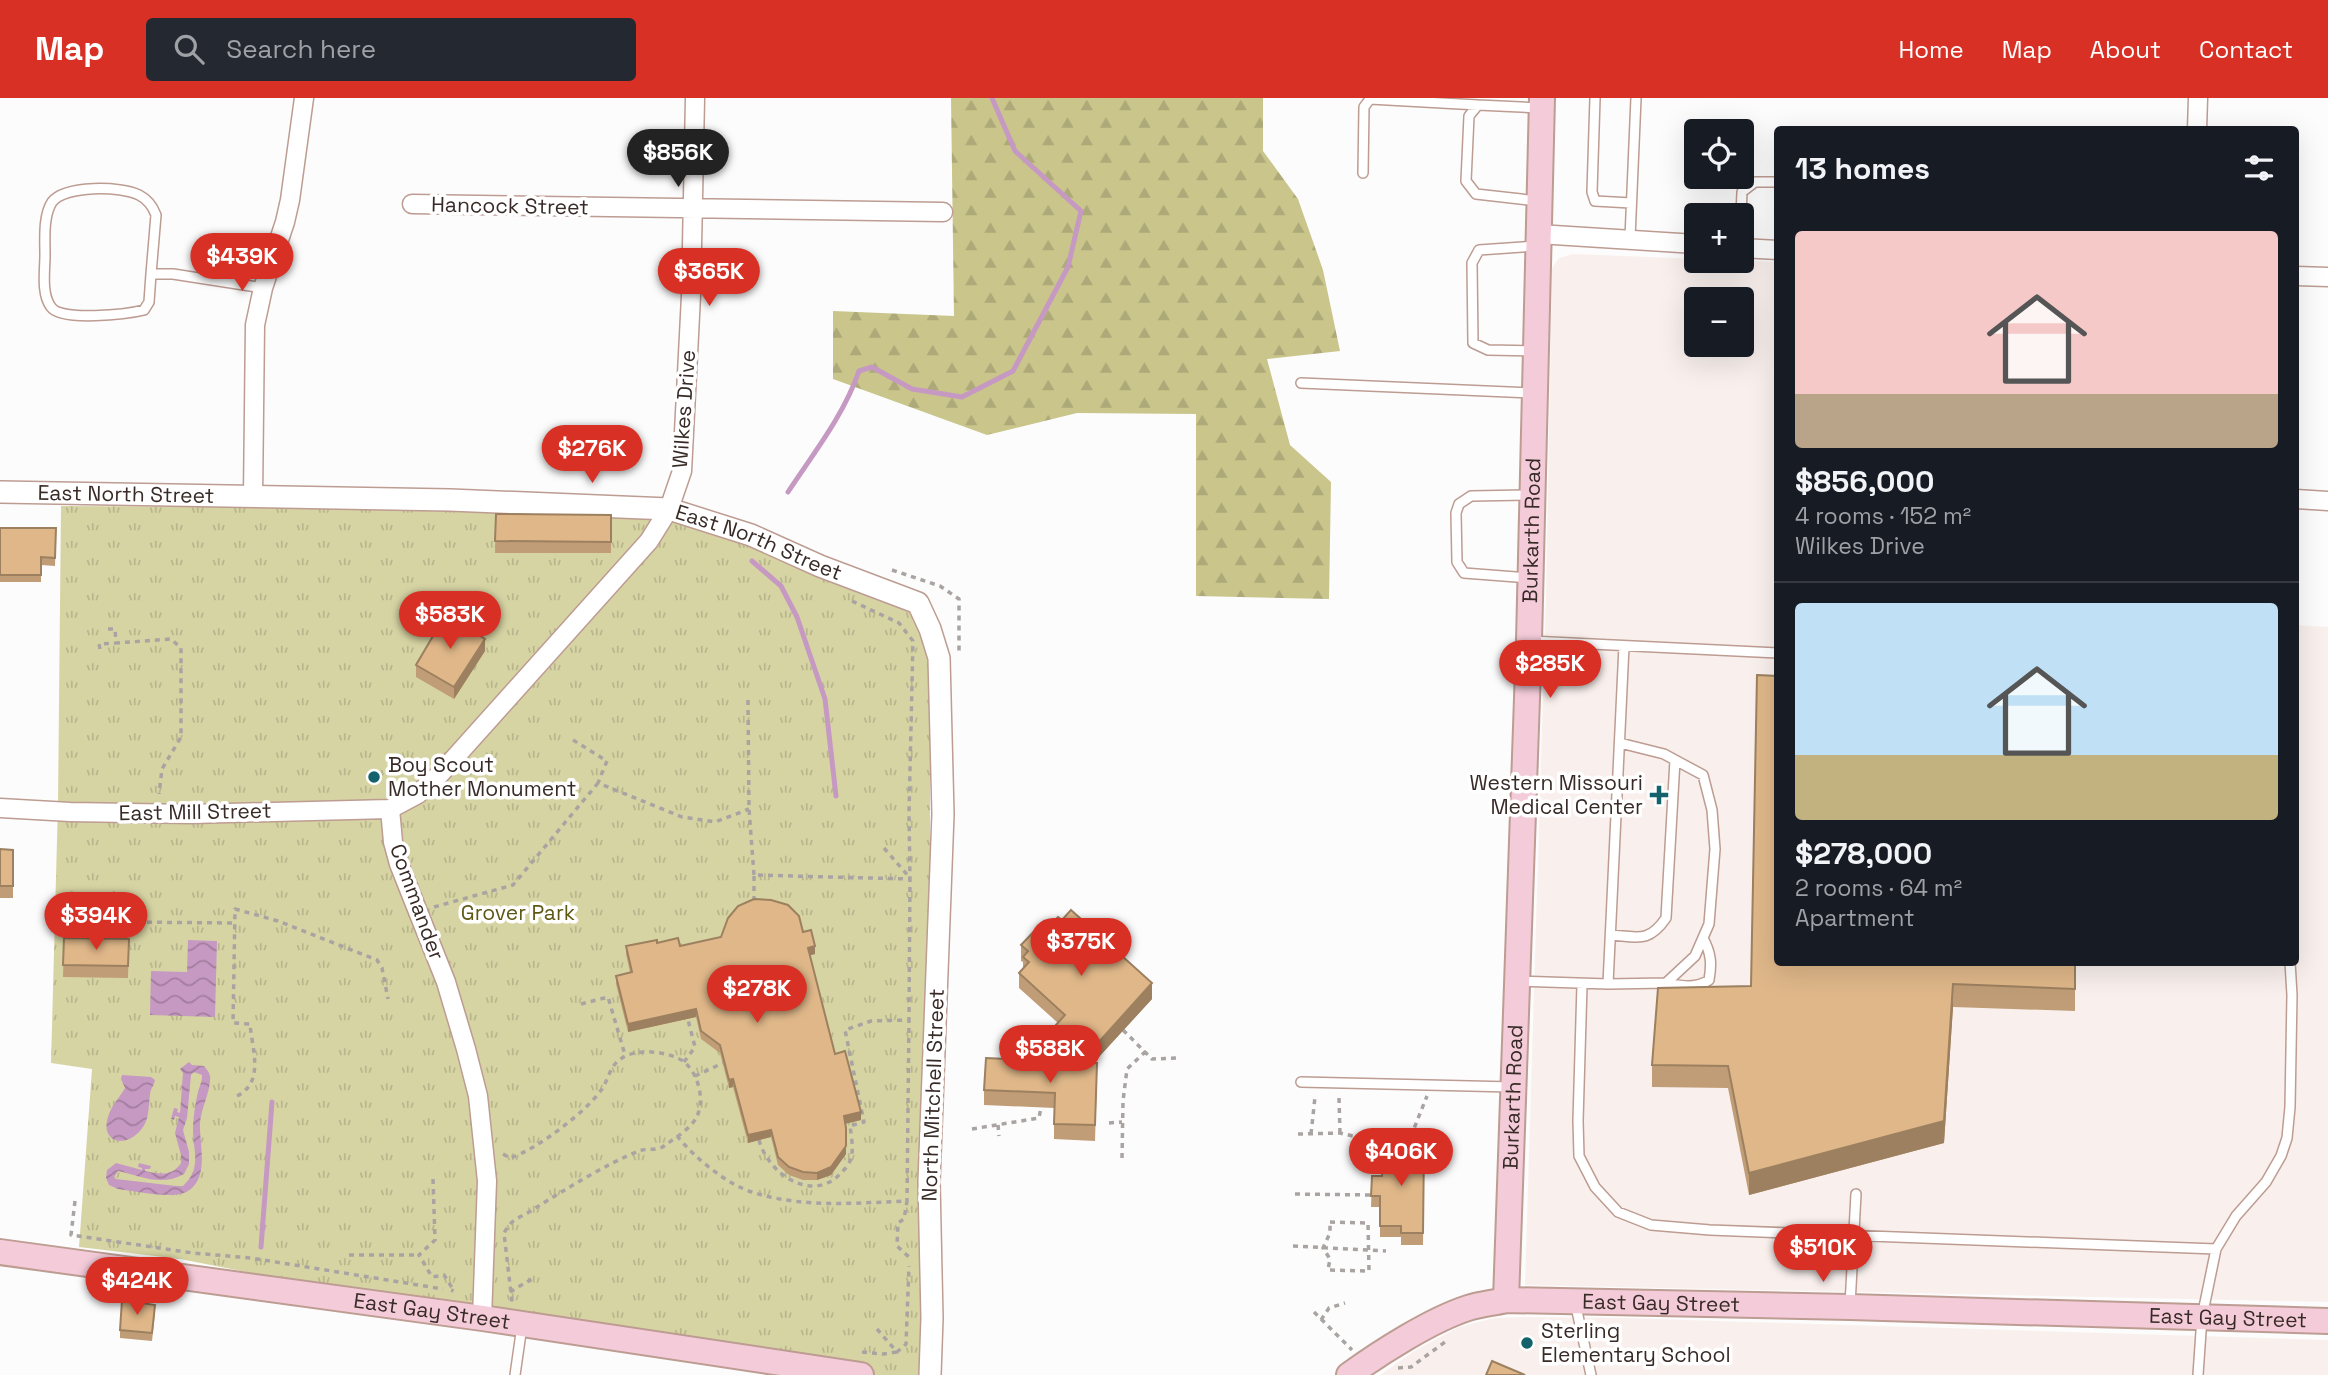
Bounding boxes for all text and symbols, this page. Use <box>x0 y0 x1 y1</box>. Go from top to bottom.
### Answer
search box <box>146 18 636 81</box>
text: Map <box>35 28 104 70</box>
icon: search <box>170 30 208 68</box>
text: Search here <box>226 32 376 66</box>
text: Home <box>1898 34 1964 65</box>
text: Map <box>2002 34 2052 65</box>
text: About <box>2090 34 2161 65</box>
text: Contact <box>2199 34 2293 65</box>
map controls <box>1684 119 1754 357</box>
button: locate <box>1684 119 1754 189</box>
pin: $856K <box>629 130 727 189</box>
text: $856K <box>643 137 713 167</box>
text: 13 homes <box>1795 149 1930 188</box>
icon: filters <box>2240 149 2278 187</box>
street label: Hancock Street <box>431 191 589 220</box>
button: + <box>1684 203 1754 273</box>
pin: $439K <box>193 234 291 293</box>
text: $439K <box>206 241 278 271</box>
pin: $365K <box>660 248 758 308</box>
text: $365K <box>674 256 744 286</box>
icon: home <box>1974 276 2100 402</box>
button: − <box>1684 287 1754 357</box>
street label: Wilkes Drive <box>666 349 701 469</box>
pin: $276K <box>543 426 641 485</box>
text: $276K <box>558 433 626 463</box>
street label: Burkarth Road <box>1516 457 1546 603</box>
text: $856,000 <box>1795 462 1934 501</box>
street label: East North Street <box>37 479 215 509</box>
street label: East North Street <box>672 498 846 586</box>
text: 4 rooms · 152 m² <box>1795 501 1971 531</box>
text: Wilkes Drive <box>1795 531 1925 561</box>
pin: $583K <box>401 592 499 651</box>
text: $583K <box>415 599 485 629</box>
pin: $285K <box>1501 640 1599 700</box>
text: $285K <box>1515 648 1585 678</box>
icon: home <box>1974 648 2100 774</box>
place label: Boy Scout Mother Monument <box>388 751 576 802</box>
marker: Boy Scout Mother Monument <box>366 769 382 785</box>
place label: Western Missouri Medical Center <box>1469 769 1643 820</box>
marker: Western Missouri Medical Center <box>1649 785 1669 805</box>
street label: East Mill Street <box>118 797 272 826</box>
text: $278,000 <box>1795 834 1932 873</box>
street label: Commander <box>384 840 451 964</box>
text: 2 rooms · 64 m² <box>1795 873 1962 903</box>
pin: $394K <box>47 892 145 952</box>
park label: Grover Park <box>461 899 575 926</box>
text: $394K <box>60 900 132 930</box>
text: Apartment <box>1795 903 1915 933</box>
pin: $375K <box>1032 918 1130 978</box>
text: $375K <box>1047 926 1115 956</box>
pin: $278K <box>708 965 806 1025</box>
text: $278K <box>723 973 791 1003</box>
street label: North Mitchell Street <box>915 988 950 1202</box>
street label: Burkarth Road <box>1497 1024 1529 1170</box>
pin: $588K <box>1001 1026 1099 1085</box>
text: $588K <box>1015 1033 1085 1063</box>
pin: $406K <box>1352 1128 1450 1188</box>
text: $406K <box>1365 1136 1437 1166</box>
pin: $510K <box>1774 1224 1872 1284</box>
text: $510K <box>1789 1232 1857 1262</box>
pin: $424K <box>88 1258 186 1317</box>
text: $424K <box>102 1265 172 1295</box>
street label: East Gay Street <box>352 1287 512 1335</box>
street label: East Gay Street <box>1582 1288 1740 1318</box>
street label: East Gay Street <box>2149 1302 2307 1333</box>
place label: Sterling Elementary School <box>1541 1317 1731 1368</box>
marker: Sterling Elementary School <box>1519 1335 1535 1351</box>

